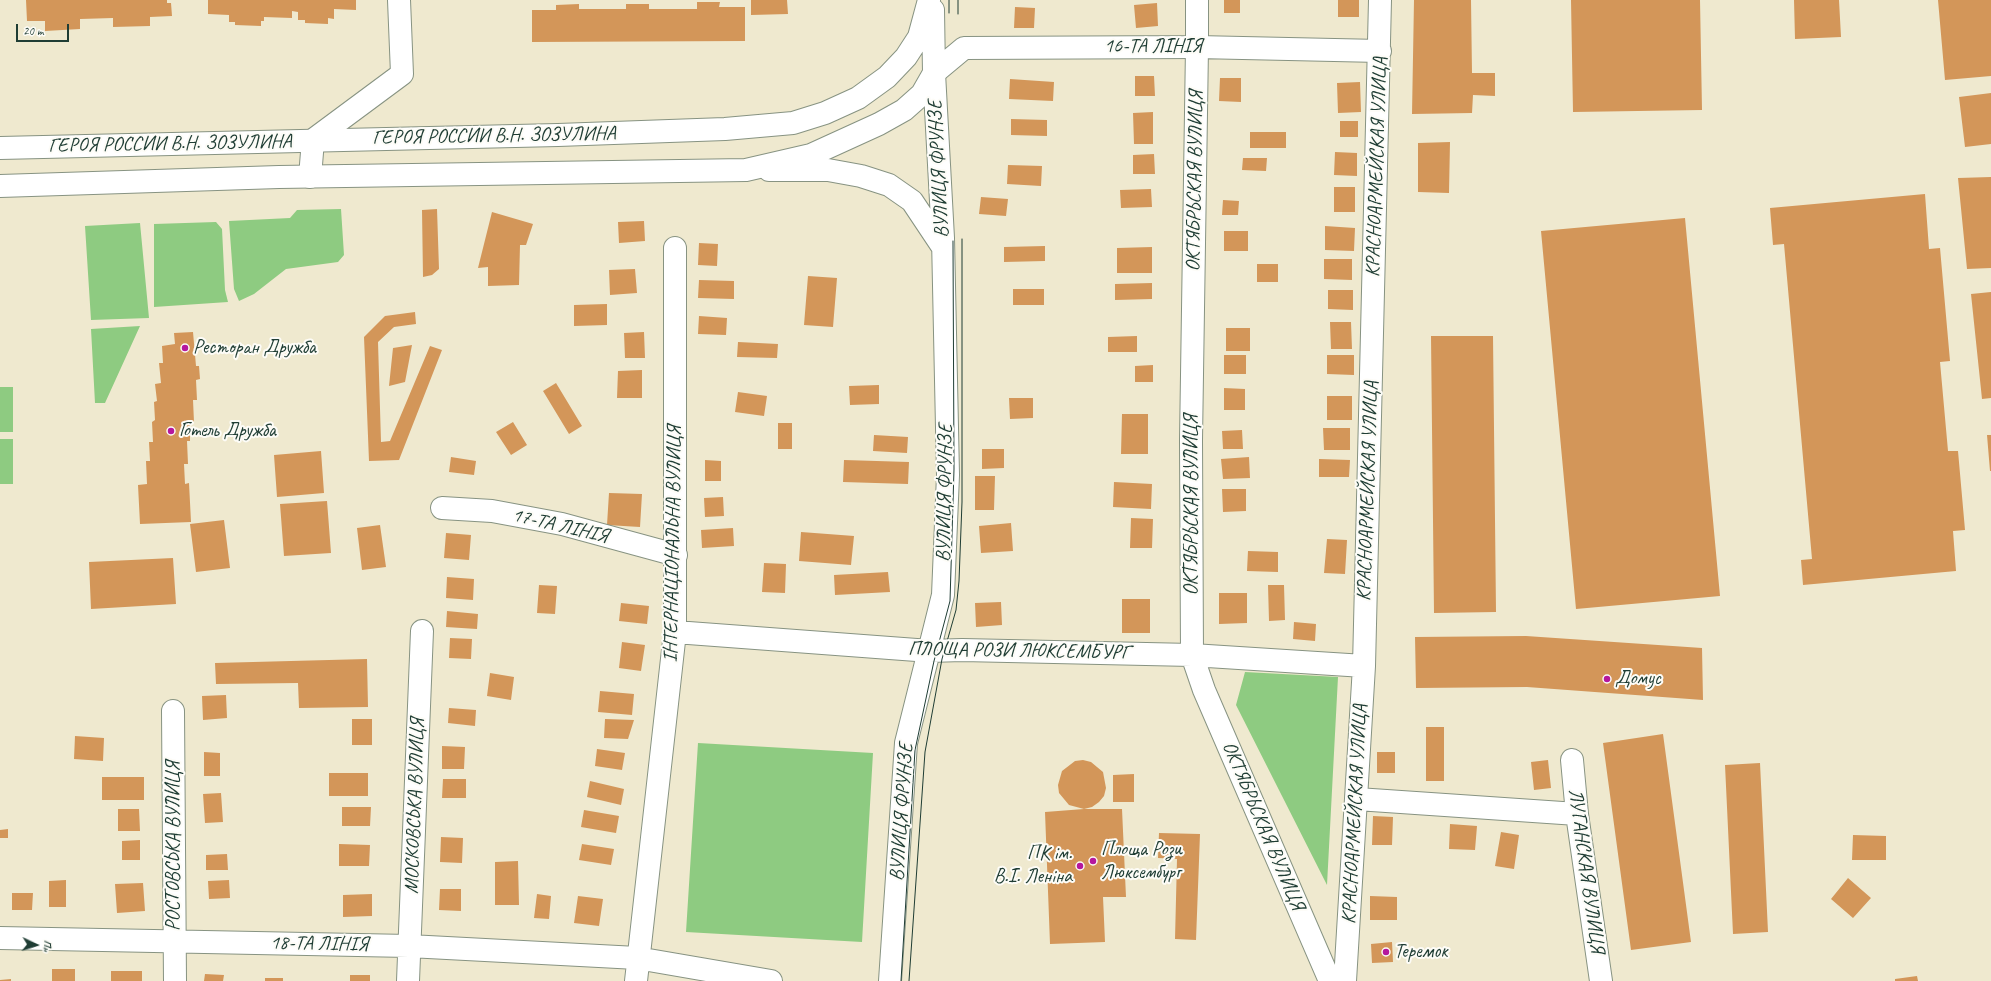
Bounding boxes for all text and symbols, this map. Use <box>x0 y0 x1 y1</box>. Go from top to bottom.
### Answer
scale bar <box>18 16 71 42</box>
text: 20 m <box>23 23 43 39</box>
street label: 16-ТА ЛІНІЯ <box>1104 35 1202 59</box>
street label: КРАСНОАРМЕЙСКАЯ УЛИЦА <box>1361 57 1393 277</box>
street label: ОКТЯБРЬСКАЯ ВУЛИЦЯ <box>1181 90 1209 272</box>
street label: ВУЛИЦЯ ФРУНЗЕ <box>923 100 955 238</box>
street label: ГЕРОЯ РОССИИ В.Н. ЗОЗУЛИНА <box>372 122 616 150</box>
street label: ГЕРОЯ РОССИИ В.Н. ЗОЗУЛИНА <box>48 130 292 158</box>
place label: Ресторан Дружба <box>193 336 316 360</box>
marker: Ресторан Дружба <box>180 343 190 353</box>
street label: КРАСНОАРМЕЙСКАЯ УЛИЦА <box>1352 381 1384 601</box>
street label: ОКТЯБРЬСКАЯ ВУЛИЦЯ <box>1180 414 1204 596</box>
place label: Готель Дружба <box>179 419 276 443</box>
street label: ВУЛИЦЯ ФРУНЗЕ <box>932 424 958 562</box>
street label: ІНТЕРНАЦІОНАЛЬНА ВУЛИЦЯ <box>659 425 687 663</box>
marker: Готель Дружба <box>166 426 176 436</box>
street label: 17-ТА ЛІНІЯ <box>510 503 610 549</box>
street label: ПЛОЩА РОЗИ ЛЮКСЕМБУРГ <box>908 637 1130 665</box>
place label: Домус <box>1615 667 1661 691</box>
marker: Домус <box>1602 674 1612 684</box>
street label: КРАСНОАРМЕЙСКАЯ УЛИЦА <box>1337 703 1373 925</box>
street label: МОСКОВСЬКА ВУЛИЦЯ <box>400 718 430 894</box>
street label: ОКТЯБРЬСКАЯ ВУЛИЦЯ <box>1217 738 1309 914</box>
street label: ВУЛИЦЯ ФРУНЗЕ <box>885 742 919 882</box>
street label: РОСТОВСЬКА ВУЛИЦЯ <box>162 761 186 931</box>
street label: ЛУГАНСКАЯ ВУЛИЦЯ <box>1563 787 1609 955</box>
place label: Площа Рози Люксембург <box>1101 838 1182 885</box>
place label: ПК ім. В.І. Леніна <box>994 842 1072 889</box>
marker: Площа Рози Люксембург <box>1088 856 1098 866</box>
marker: ПК ім. В.І. Леніна <box>1075 861 1085 871</box>
north arrow <box>16 925 56 965</box>
street label: 18-ТА ЛІНІЯ <box>270 931 368 957</box>
text: Пн <box>41 940 55 952</box>
place label: Теремок <box>1394 940 1448 964</box>
marker: Теремок <box>1381 947 1391 957</box>

